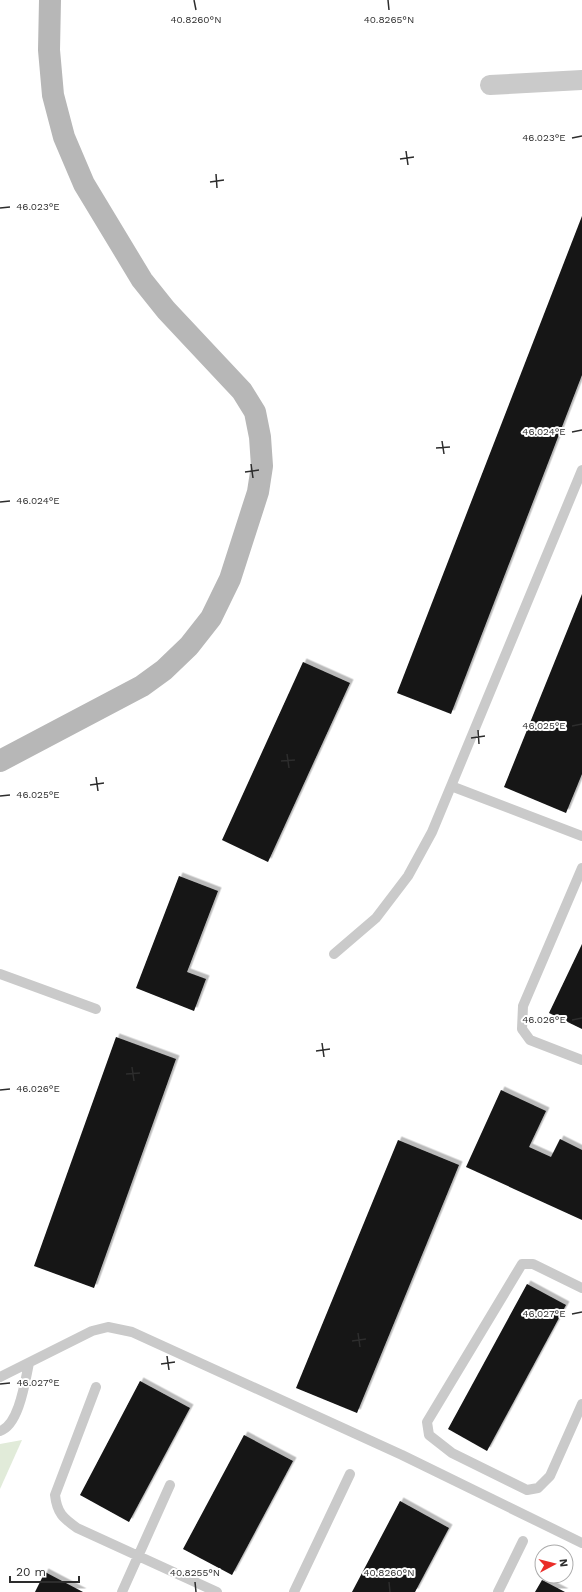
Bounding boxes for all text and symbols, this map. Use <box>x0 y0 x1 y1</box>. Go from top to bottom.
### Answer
text: 40.8260°N <box>171 14 221 25</box>
text: 40.8265°N <box>364 14 414 25</box>
text: 46.023°E <box>522 132 566 143</box>
text: 46.023°E <box>16 201 60 212</box>
text: 46.024°E <box>522 426 566 437</box>
text: 46.024°E <box>16 495 60 506</box>
text: 46.025°E <box>522 720 566 731</box>
text: 46.025°E <box>16 789 60 800</box>
text: 46.026°E <box>522 1014 566 1025</box>
text: 46.026°E <box>16 1083 60 1094</box>
text: 46.027°E <box>522 1308 566 1319</box>
text: 46.027°E <box>16 1377 60 1388</box>
north arrow <box>534 1544 574 1584</box>
scale bar <box>10 1558 79 1584</box>
text: N <box>556 1558 570 1568</box>
text: 20 m <box>16 1565 46 1579</box>
text: 40.8255°N <box>170 1567 220 1578</box>
text: 40.8260°N <box>364 1567 414 1578</box>

